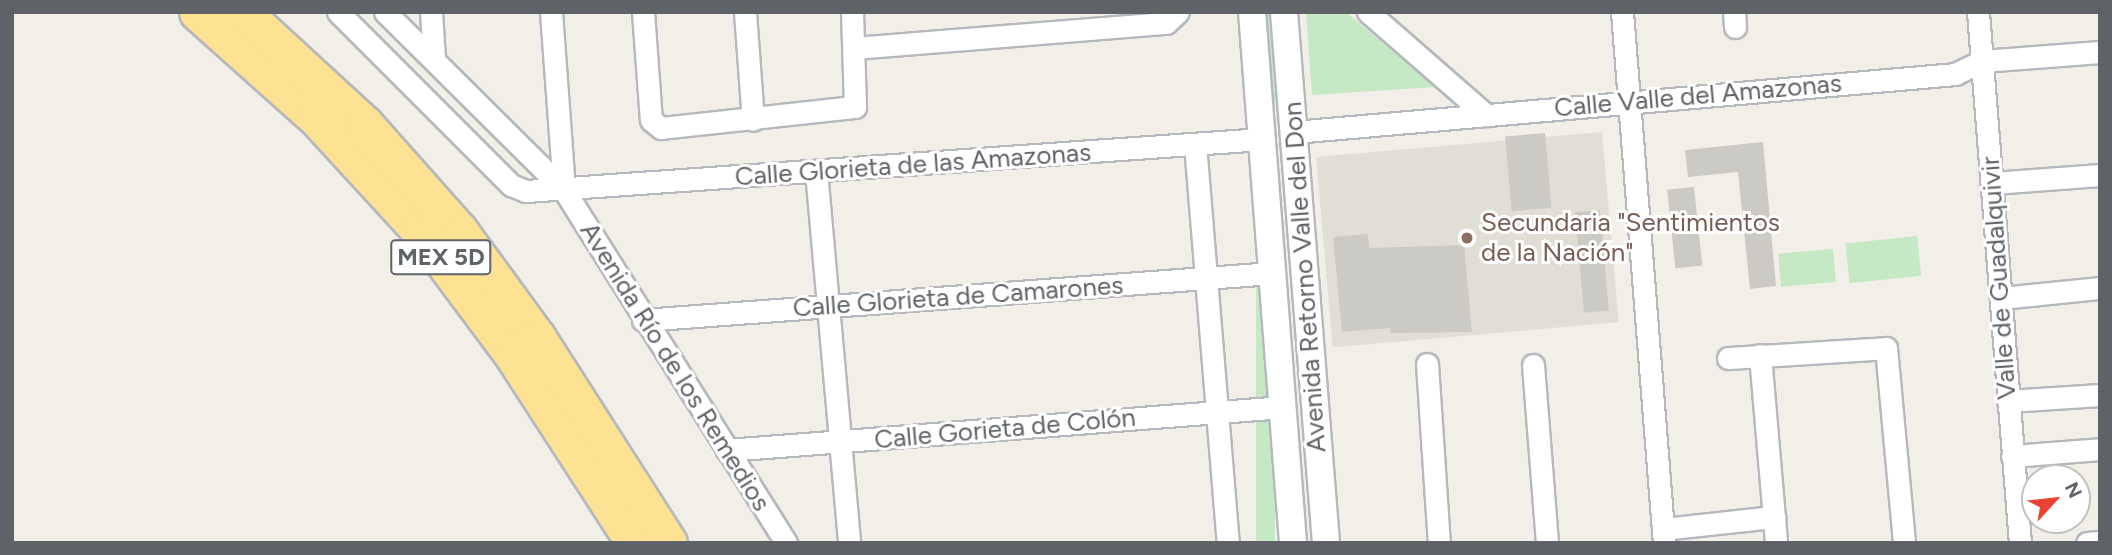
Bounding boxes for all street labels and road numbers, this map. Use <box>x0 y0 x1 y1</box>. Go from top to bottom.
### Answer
street label: Calle Valle del Amazonas <box>1553 68 1843 124</box>
street label: Avenida Retorno Valle del Don <box>1277 101 1333 453</box>
street label: Calle Glorieta de las Amazonas <box>734 137 1092 193</box>
street label: Valle de Guadalquivir <box>1975 155 2023 401</box>
street label: Avenida Río de los Remedios <box>573 217 777 517</box>
road number: MEX 5D <box>390 236 492 278</box>
street label: Calle Glorieta de Camarones <box>792 270 1124 324</box>
street label: Calle Gorieta de Colón <box>873 402 1137 456</box>

